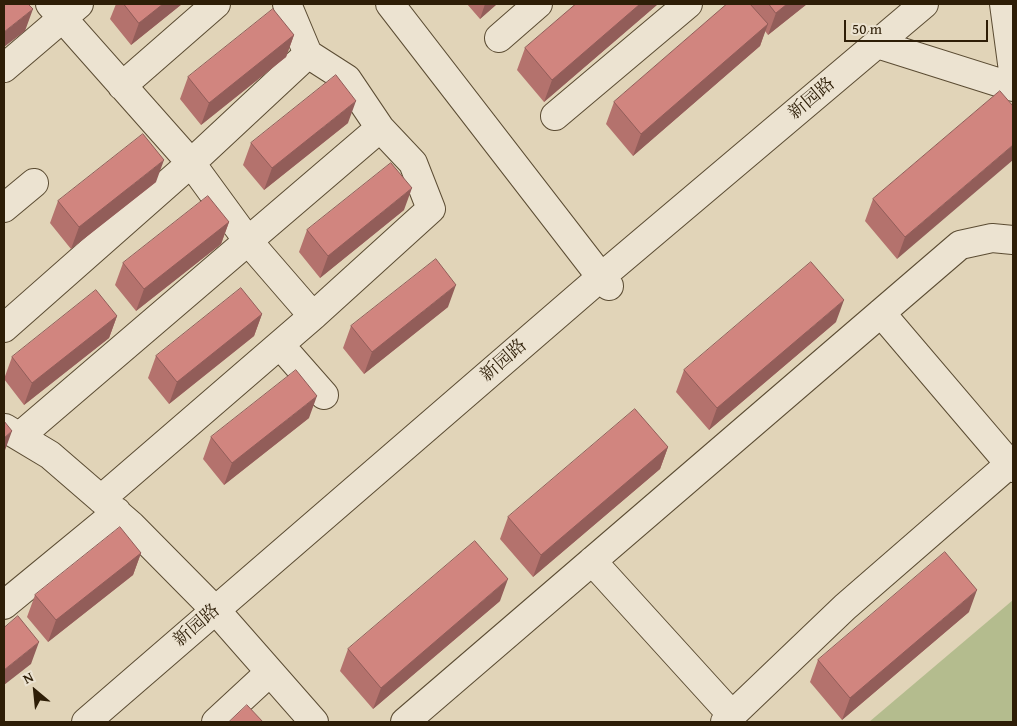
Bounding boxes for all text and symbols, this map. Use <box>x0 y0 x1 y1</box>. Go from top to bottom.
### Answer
scale bar <box>847 10 991 42</box>
text: 50 m <box>852 18 882 39</box>
street label: 新园路 <box>784 73 840 125</box>
street label: 新园路 <box>477 335 531 387</box>
street label: 新园路 <box>170 600 224 652</box>
north arrow <box>10 666 60 716</box>
text: N <box>19 667 37 689</box>

